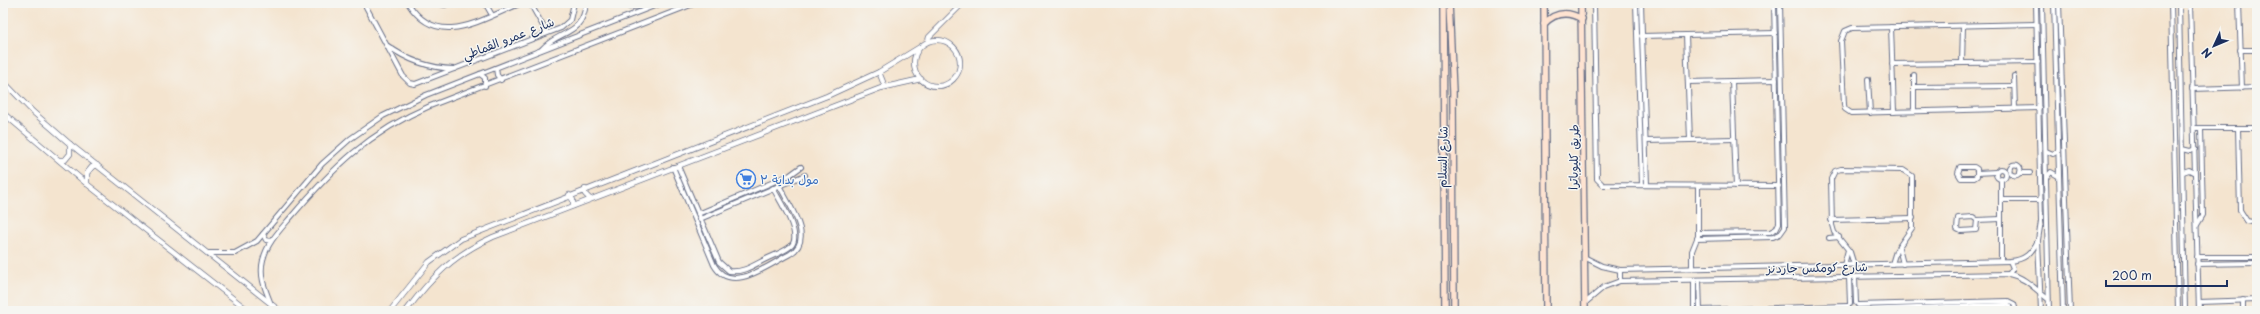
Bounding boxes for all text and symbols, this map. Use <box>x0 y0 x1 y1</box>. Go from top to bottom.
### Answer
street label: شارع عمرو القماطي <box>459 12 558 67</box>
north arrow <box>2194 26 2234 66</box>
text: N <box>2197 44 2216 62</box>
street label: طريق كليوباترا <box>1563 124 1583 190</box>
street label: شارع السلام <box>1432 126 1453 188</box>
supermarket icon: مول بداية ۲ <box>735 168 757 190</box>
place label: مول بداية ۲ <box>760 170 819 188</box>
street label: شارع كومكس جاردنز <box>1765 257 1868 278</box>
scale bar <box>2106 262 2227 288</box>
text: 200 m <box>2112 266 2152 284</box>

